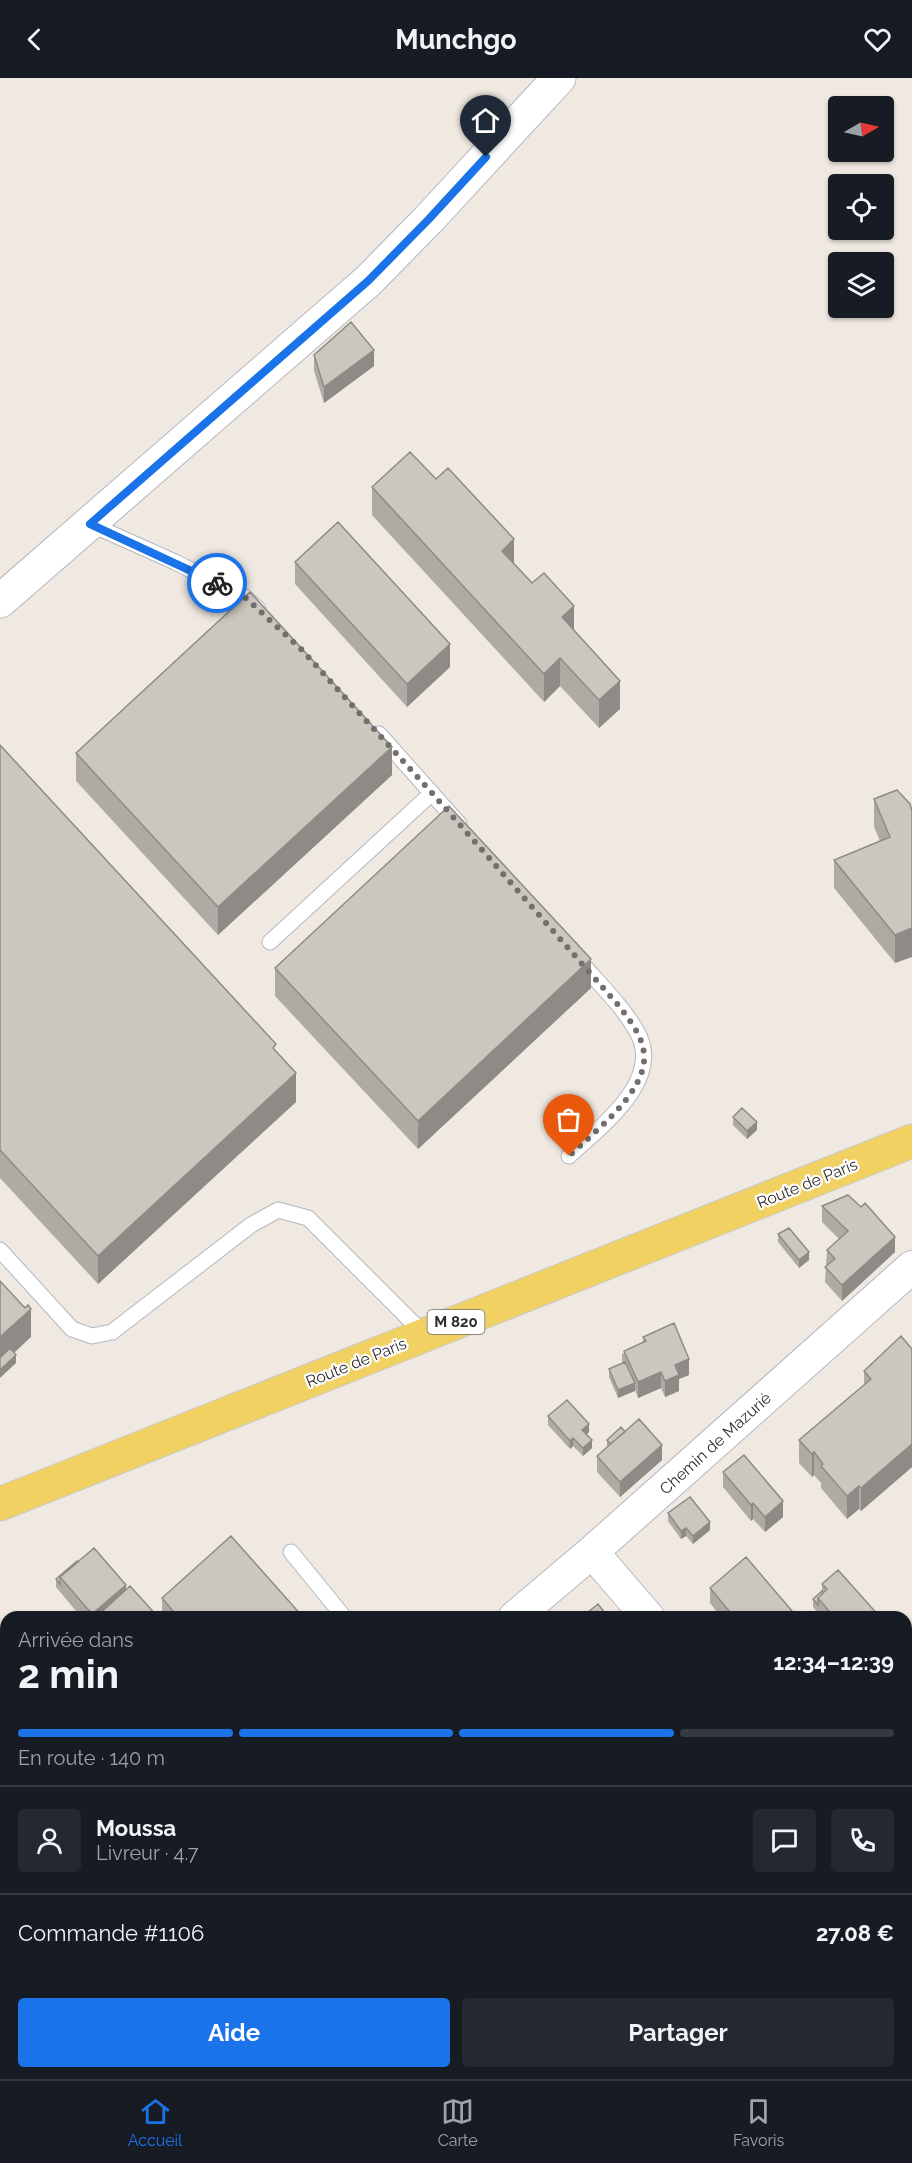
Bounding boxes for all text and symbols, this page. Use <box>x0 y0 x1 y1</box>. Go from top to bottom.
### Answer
icon: back <box>18 23 51 56</box>
icon: heart <box>861 23 894 56</box>
text: Munchgo <box>395 24 517 55</box>
pin <box>460 95 511 157</box>
north arrow <box>828 96 894 162</box>
map controls <box>828 96 894 318</box>
icon: home <box>469 104 502 137</box>
button: locate <box>828 174 894 240</box>
button: layers <box>828 252 894 318</box>
courier <box>187 553 247 613</box>
icon: bike <box>201 567 234 600</box>
pin <box>543 1094 594 1156</box>
icon: bag <box>552 1103 585 1136</box>
street label: Route de Paris <box>754 1155 860 1212</box>
road number: M 820 <box>428 1310 484 1334</box>
street label: Route de Paris <box>303 1334 409 1391</box>
street label: Chemin de Mazurié <box>656 1388 775 1498</box>
text: Arrivée dans <box>18 1628 133 1652</box>
text: 12:34–12:39 <box>773 1649 894 1675</box>
text: 2 min <box>18 1651 119 1697</box>
text: En route · 140 m <box>18 1746 165 1770</box>
button: person <box>18 1809 81 1872</box>
button: chat <box>753 1809 816 1872</box>
button: phone <box>831 1809 894 1872</box>
text: Moussa <box>96 1815 176 1841</box>
text: Livreur · 4.7 <box>96 1841 198 1865</box>
text: Commande #1106 <box>18 1920 204 1946</box>
text: 27.08 € <box>816 1920 894 1946</box>
button: Aide <box>18 1998 450 2067</box>
button: Partager <box>462 1998 894 2067</box>
tab: Accueil <box>128 2095 182 2150</box>
tab: Carte <box>438 2095 478 2150</box>
tab: Favoris <box>733 2095 784 2150</box>

